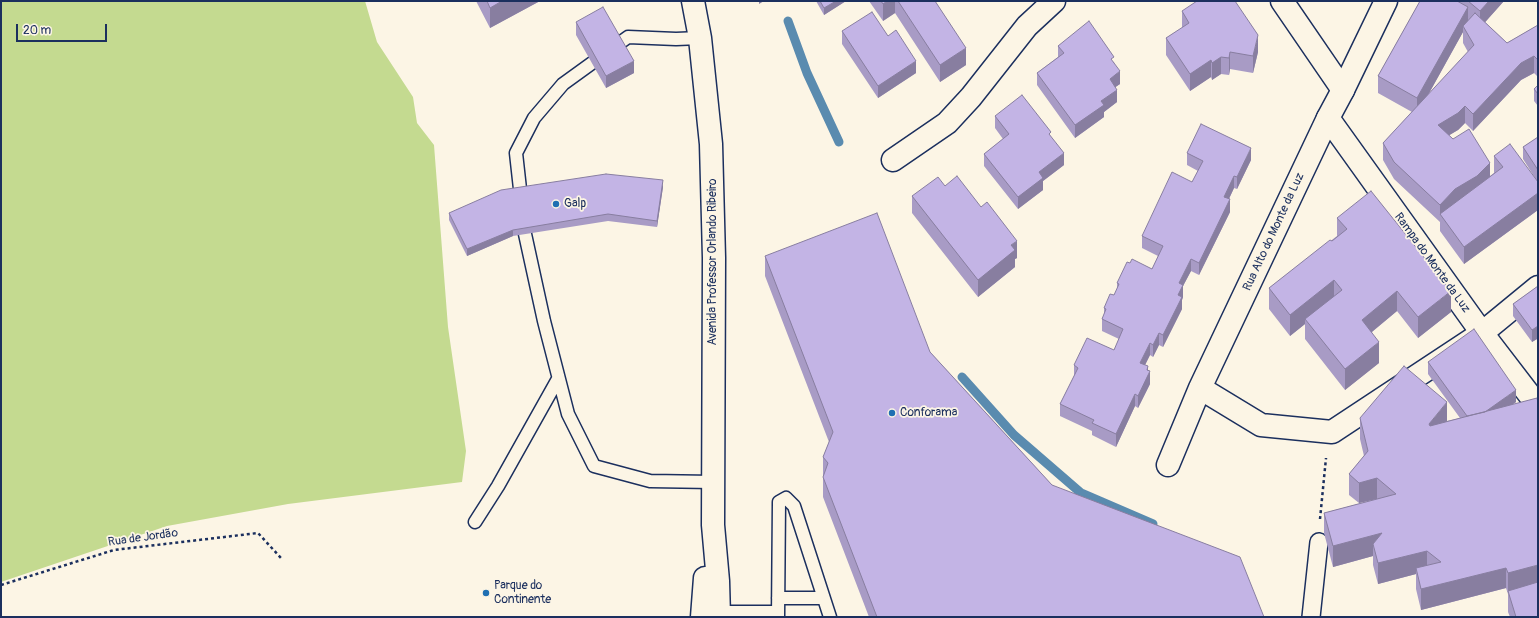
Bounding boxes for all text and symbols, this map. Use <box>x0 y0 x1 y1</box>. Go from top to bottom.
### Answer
scale bar <box>18 16 109 42</box>
text: 20 m <box>23 23 51 38</box>
street label: Rua Alto do Monte da Luz <box>1240 171 1308 293</box>
street label: Avenida Professor Orlando Ribeiro <box>706 178 720 346</box>
place label: Galp <box>564 197 586 211</box>
marker: Galp <box>551 199 561 209</box>
street label: Rampa do Monte da Luz <box>1391 210 1473 316</box>
place label: Conforama <box>900 406 957 420</box>
marker: Conforama <box>887 408 897 418</box>
street label: Rua de Jordão <box>107 526 179 550</box>
place label: Parque do Continente <box>494 579 551 607</box>
marker: Parque do Continente <box>481 588 491 598</box>

